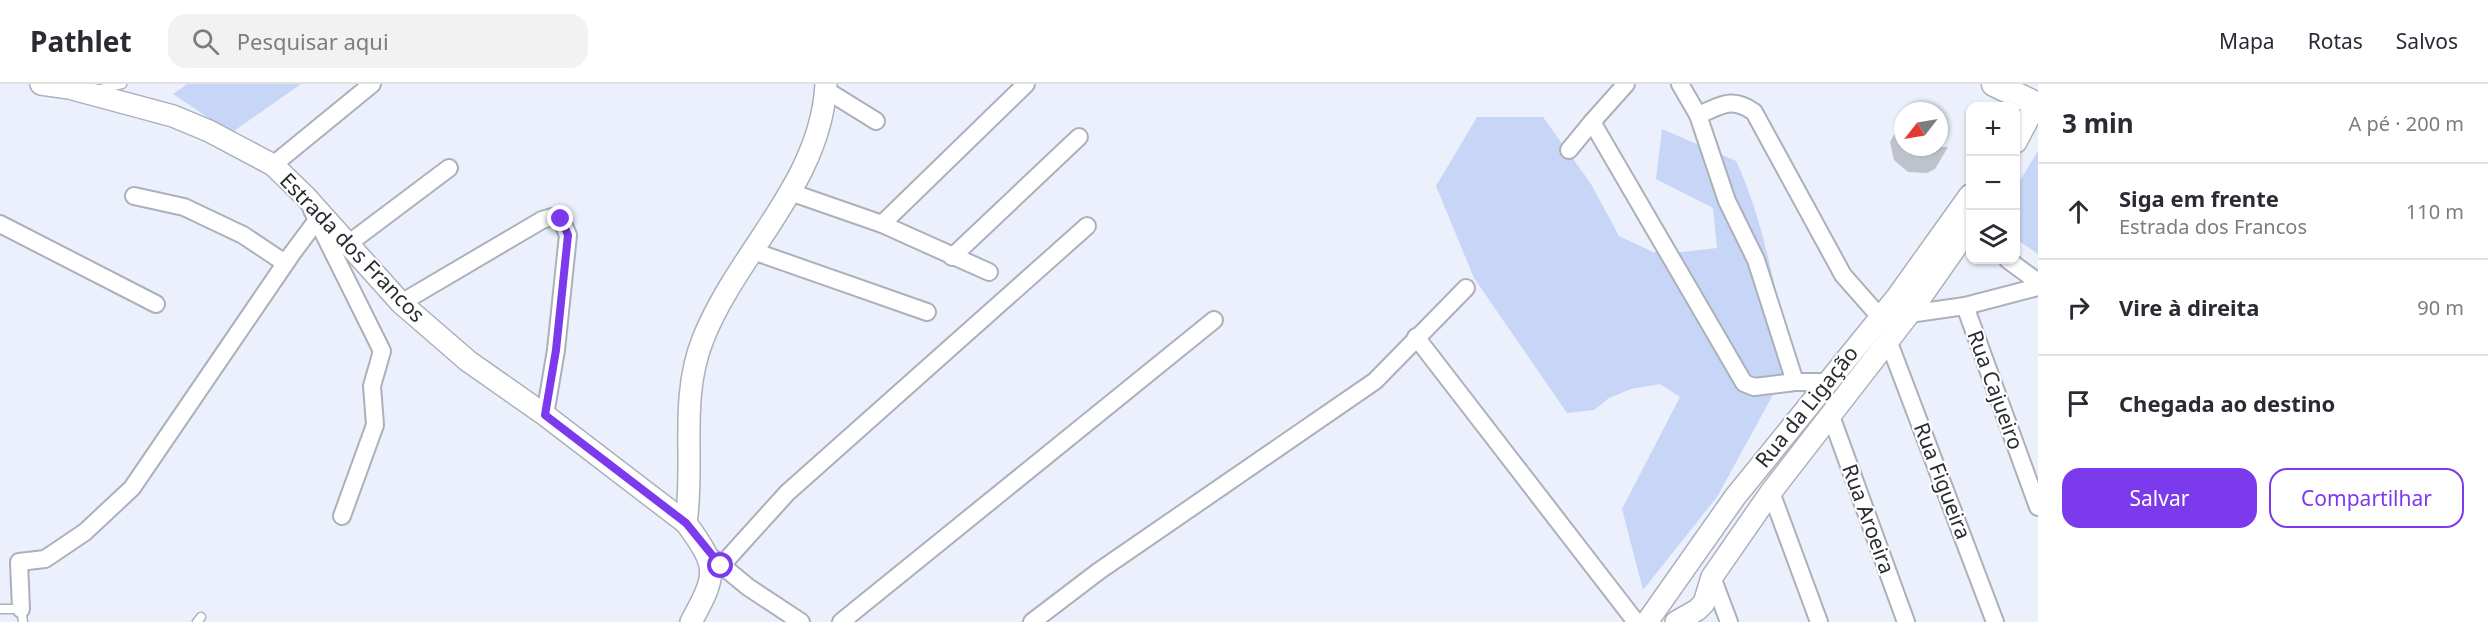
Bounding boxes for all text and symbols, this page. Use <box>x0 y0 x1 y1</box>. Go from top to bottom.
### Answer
search box <box>168 14 588 68</box>
text: Pathlet <box>30 22 132 60</box>
icon: search <box>189 25 222 58</box>
text: Pesquisar aqui <box>237 26 389 56</box>
text: Mapa <box>2219 27 2275 55</box>
text: Rotas <box>2308 27 2363 55</box>
text: Salvos <box>2396 27 2458 55</box>
north arrow <box>1894 102 1948 156</box>
map controls <box>1966 102 2020 264</box>
button: + <box>1966 102 2020 156</box>
text: 3 min <box>2062 105 2134 141</box>
text: A pé · 200 m <box>2348 110 2464 137</box>
button: − <box>1966 156 2020 210</box>
street label: Estrada dos Francos <box>274 167 431 328</box>
text: Siga em frente <box>2119 183 2279 213</box>
icon: ahead <box>2062 195 2095 228</box>
text: 110 m <box>2406 198 2464 225</box>
route end <box>547 205 573 231</box>
button: layers <box>1966 210 2020 264</box>
text: Estrada dos Francos <box>2119 213 2307 240</box>
icon: right <box>2062 291 2095 324</box>
text: Vire à direita <box>2119 292 2259 322</box>
text: 90 m <box>2417 294 2464 321</box>
street label: Rua Cajueiro <box>1961 326 2030 453</box>
street label: Rua da Ligação <box>1748 340 1864 473</box>
icon: arrive <box>2062 387 2095 420</box>
text: Chegada ao destino <box>2119 388 2335 418</box>
street label: Rua Figueira <box>1908 418 1978 543</box>
street label: Rua Aroeira <box>1836 460 1902 577</box>
button: Salvar <box>2062 468 2257 528</box>
button: Compartilhar <box>2269 468 2464 528</box>
route start <box>707 552 733 578</box>

